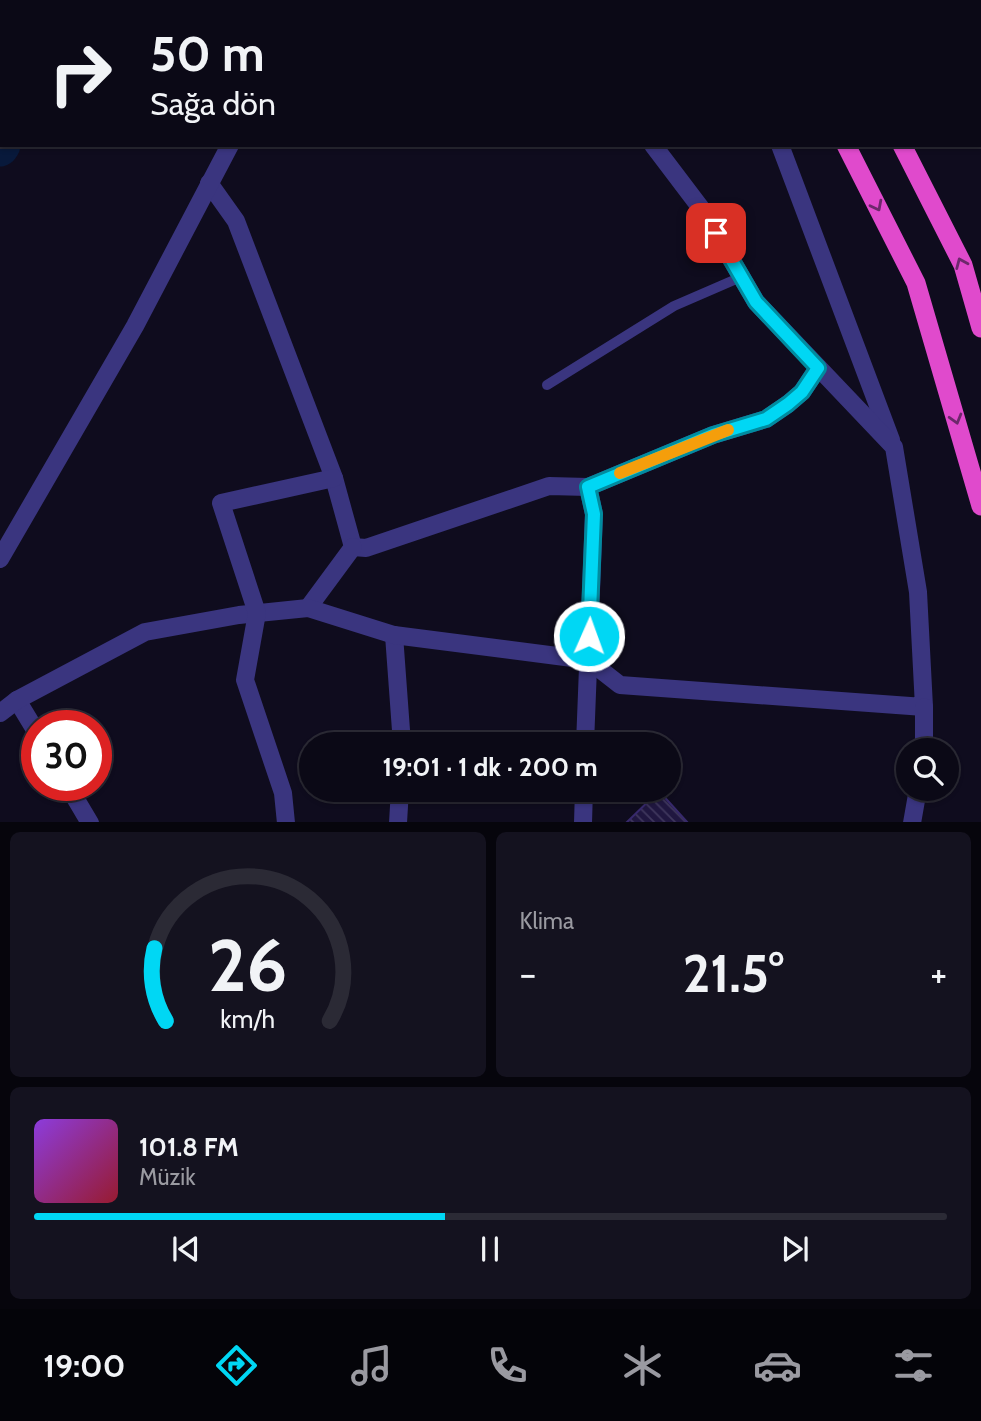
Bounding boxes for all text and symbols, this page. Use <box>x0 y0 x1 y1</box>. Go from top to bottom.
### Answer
text: 50 m <box>150 24 265 83</box>
icon: right <box>35 28 126 119</box>
text: Sağa dön <box>150 84 276 123</box>
one-way arrow <box>868 199 882 211</box>
pin <box>686 203 746 263</box>
icon: arrive <box>697 214 735 252</box>
one-way arrow <box>955 258 969 270</box>
one-way arrow <box>947 412 962 424</box>
position arrow <box>552 599 626 673</box>
speed limit sign: 30 <box>21 710 112 801</box>
map controls <box>896 738 959 801</box>
button: search <box>896 738 959 801</box>
text: 19:01 · 1 dk · 200 m <box>382 751 598 783</box>
text: Klima <box>520 907 574 935</box>
text: 26 <box>208 921 287 1009</box>
text: 21.5° <box>683 942 784 1005</box>
text: − <box>520 950 536 997</box>
text: + <box>930 950 947 997</box>
text: km/h <box>220 1003 275 1033</box>
text: 101.8 FM <box>139 1131 239 1163</box>
text: Müzik <box>139 1163 195 1191</box>
icon: previous <box>167 1230 205 1268</box>
icon: pause <box>471 1230 509 1268</box>
icon: next <box>776 1230 814 1268</box>
icon: directions <box>212 1341 261 1390</box>
icon: music <box>347 1341 396 1390</box>
icon: phone <box>483 1341 532 1390</box>
icon: climate <box>618 1341 667 1390</box>
icon: car <box>753 1341 802 1390</box>
icon: filters <box>889 1341 938 1390</box>
text: 19:00 <box>43 1346 125 1385</box>

